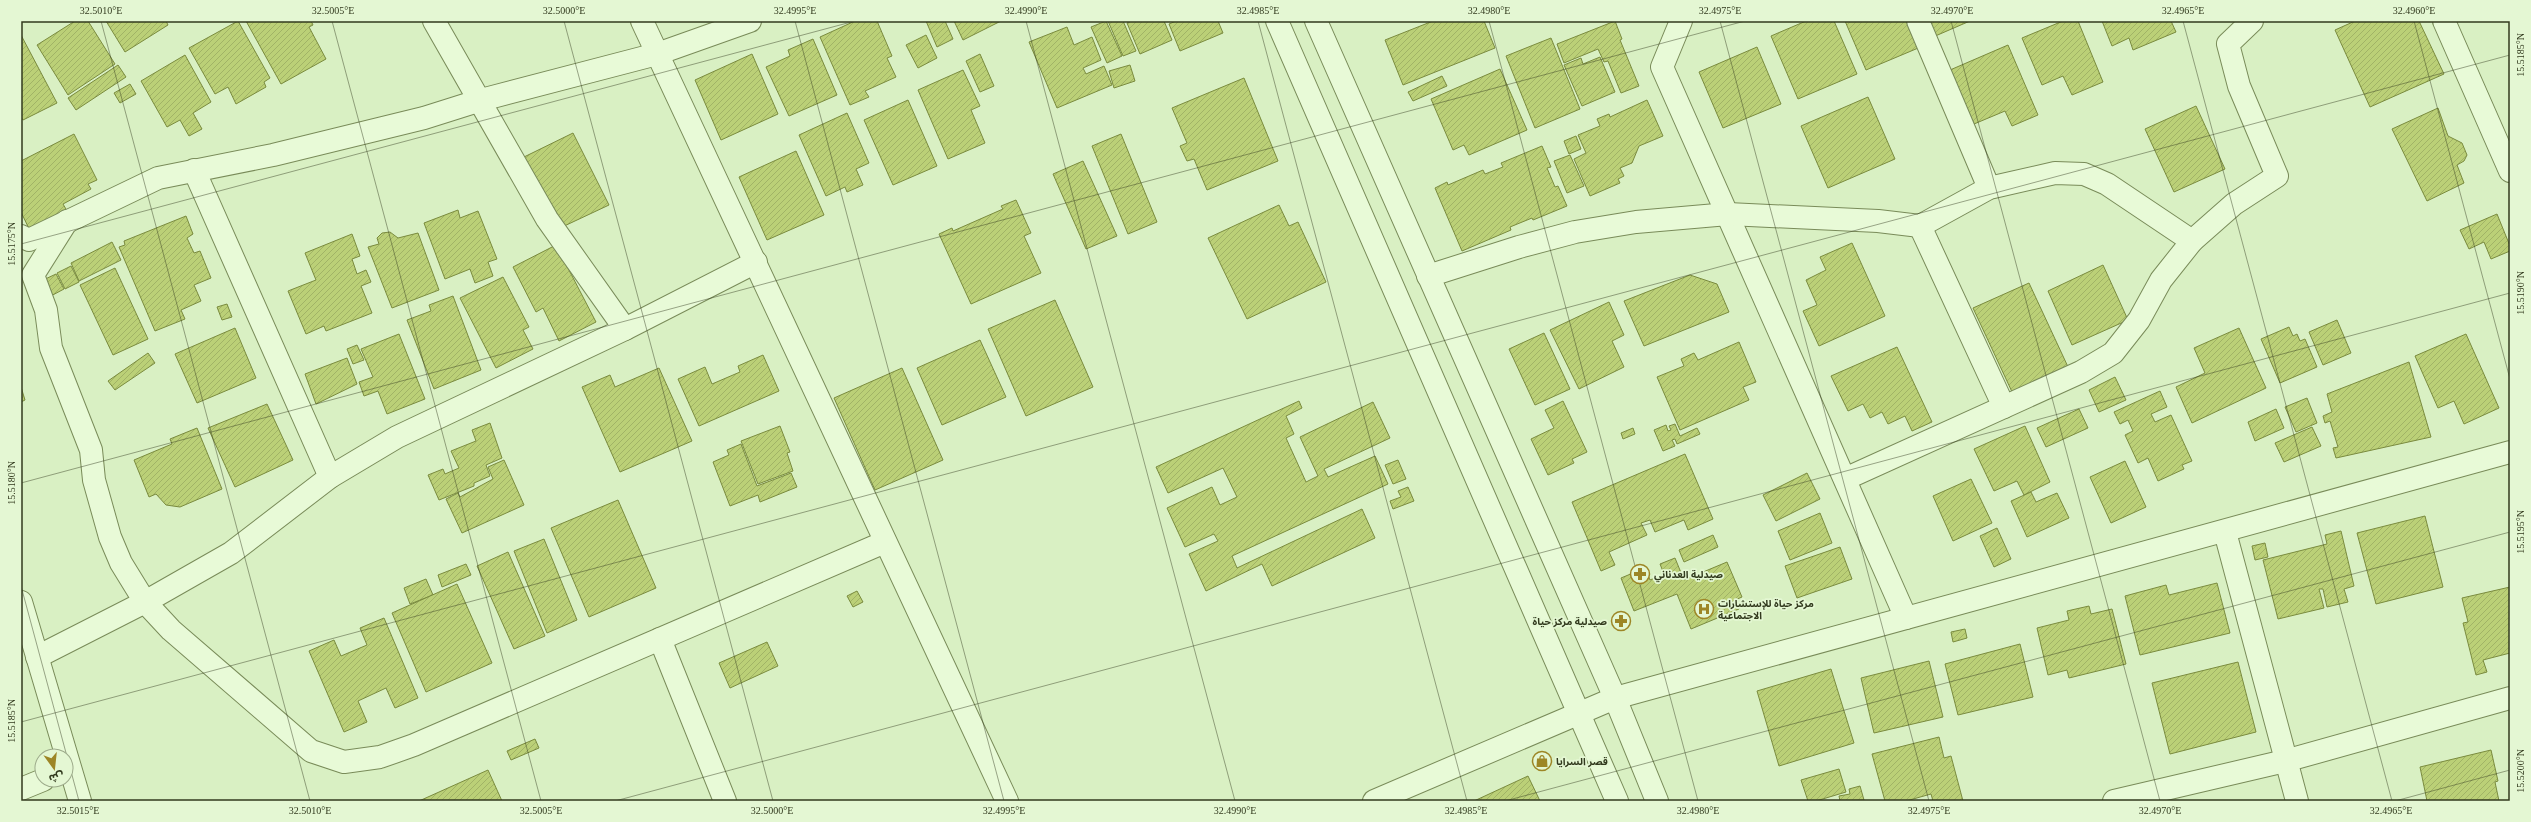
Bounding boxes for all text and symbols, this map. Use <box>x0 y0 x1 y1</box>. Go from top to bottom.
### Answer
text: 32.5010°E <box>80 5 122 16</box>
text: 32.5005°E <box>312 5 354 16</box>
text: 32.5000°E <box>543 5 585 16</box>
text: 32.4995°E <box>774 5 816 16</box>
text: 32.4990°E <box>1005 5 1047 16</box>
text: 32.4985°E <box>1237 5 1279 16</box>
text: 32.4980°E <box>1468 5 1510 16</box>
text: 32.4975°E <box>1699 5 1741 16</box>
text: 32.4970°E <box>1931 5 1973 16</box>
text: 32.4965°E <box>2162 5 2204 16</box>
text: 32.4960°E <box>2393 5 2435 16</box>
text: 15.5185°N <box>2515 33 2526 77</box>
text: 15.5175°N <box>6 222 17 266</box>
text: 15.5190°N <box>2515 271 2526 315</box>
text: 15.5180°N <box>6 461 17 505</box>
text: 15.5195°N <box>2515 510 2526 554</box>
pharmacy icon: صيدلية العدناني <box>1629 563 1651 585</box>
place label: صيدلية العدناني <box>1654 569 1723 583</box>
hospital icon: مركز حياة للإستشارات الاجتماعية <box>1693 598 1715 620</box>
place label: مركز حياة للإستشارات الاجتماعية <box>1718 598 1814 622</box>
pharmacy icon: صيدلية مركز حياة <box>1610 610 1632 632</box>
place label: صيدلية مركز حياة <box>1533 616 1607 628</box>
text: 15.5185°N <box>6 699 17 743</box>
north arrow <box>34 748 74 788</box>
text: 15.5200°N <box>2515 749 2526 793</box>
shop icon: قصر السرايا <box>1531 750 1553 772</box>
place label: قصر السرايا <box>1556 756 1608 768</box>
text: ش <box>47 769 65 785</box>
text: 32.5015°E <box>57 805 99 816</box>
text: 32.5010°E <box>289 805 331 816</box>
text: 32.5005°E <box>520 805 562 816</box>
text: 32.5000°E <box>751 805 793 816</box>
text: 32.4995°E <box>983 805 1025 816</box>
text: 32.4990°E <box>1214 805 1256 816</box>
text: 32.4985°E <box>1445 805 1487 816</box>
text: 32.4980°E <box>1677 805 1719 816</box>
text: 32.4975°E <box>1908 805 1950 816</box>
text: 32.4970°E <box>2139 805 2181 816</box>
text: 32.4965°E <box>2370 805 2412 816</box>

